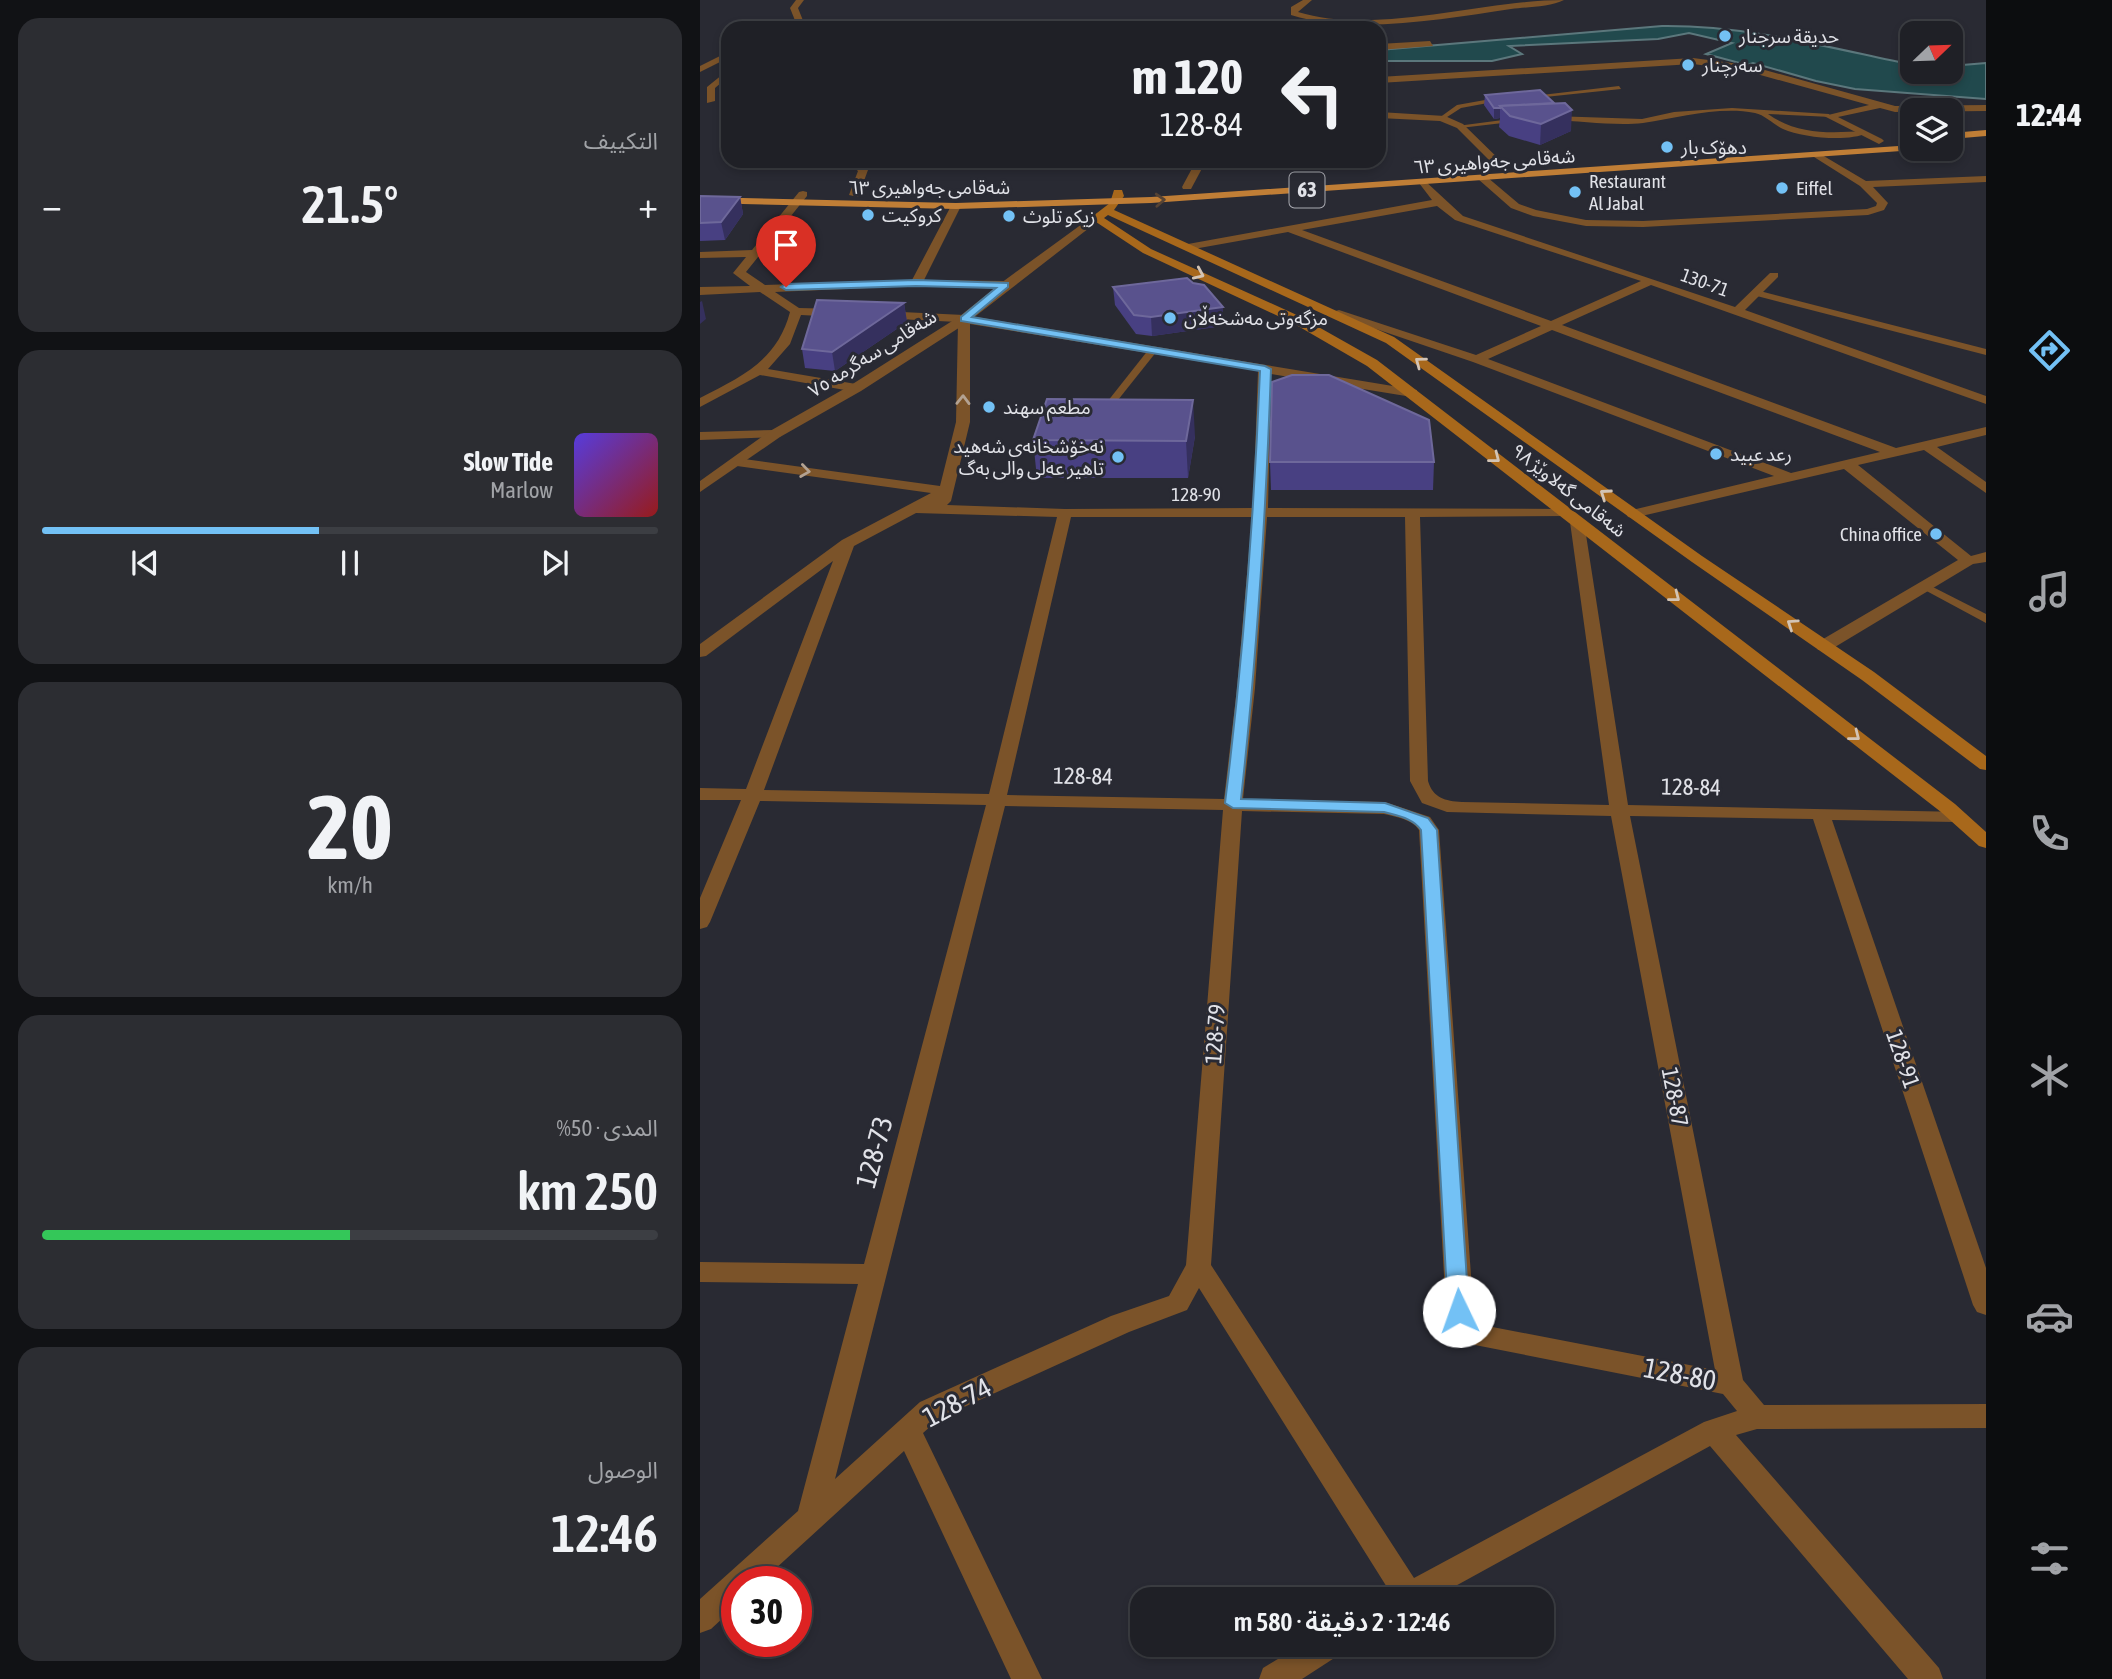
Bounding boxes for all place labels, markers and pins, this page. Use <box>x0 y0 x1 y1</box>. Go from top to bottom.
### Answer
place label: حديقة سرجنار <box>1738 25 1839 48</box>
marker: حديقة سرجنار <box>1717 28 1733 44</box>
place label: سەرچنار <box>1701 54 1763 78</box>
marker: سەرچنار <box>1680 57 1696 73</box>
place label: دهۆک بار <box>1680 136 1747 159</box>
marker: دهۆک بار <box>1659 139 1675 155</box>
place label: Restaurant Al Jabal <box>1589 170 1666 214</box>
place label: Eiffel <box>1796 177 1832 199</box>
marker: Eiffel <box>1774 180 1790 196</box>
marker: Restaurant Al Jabal <box>1567 184 1583 200</box>
place label: كروكيت <box>882 204 943 227</box>
place label: زيكو تلوث <box>1023 205 1096 228</box>
marker: كروكيت <box>860 207 876 223</box>
marker: زيكو تلوث <box>1001 208 1017 224</box>
pin <box>756 215 816 287</box>
place label: مزگەوتی مەشخەڵان <box>1184 305 1328 330</box>
marker: مزگەوتی مەشخەڵان <box>1162 310 1178 326</box>
place label: مطعم سهند <box>1003 396 1091 422</box>
marker: مطعم سهند <box>981 399 997 415</box>
place label: نەخۆشخانەی شەهید تاهیر عەلی والی بەگ <box>953 435 1104 480</box>
place label: رعد عبيد <box>1730 443 1792 466</box>
marker: رعد عبيد <box>1708 446 1724 462</box>
marker: نەخۆشخانەی شەهید تاهیر عەلی والی بەگ <box>1110 449 1126 465</box>
place label: China office <box>1840 523 1922 545</box>
marker: China office <box>1928 526 1944 542</box>

